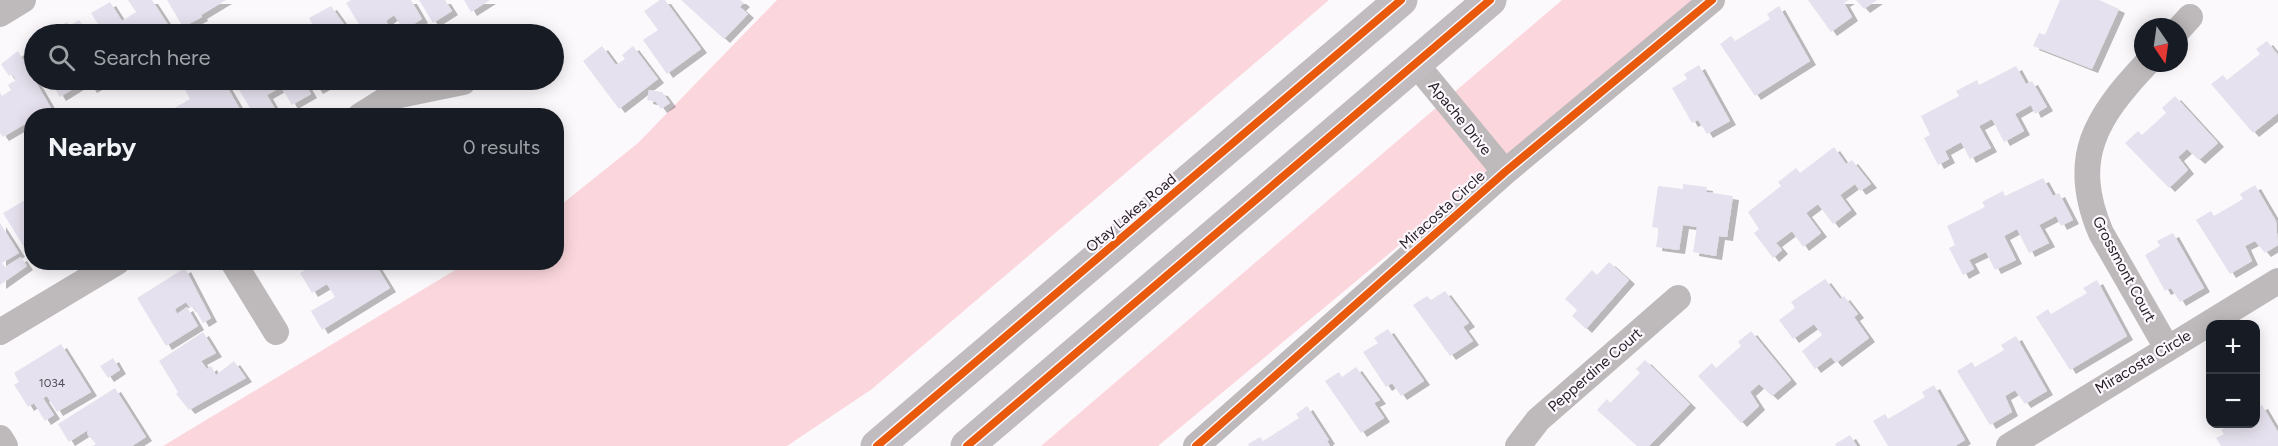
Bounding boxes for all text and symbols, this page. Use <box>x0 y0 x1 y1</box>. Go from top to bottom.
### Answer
north arrow <box>2134 18 2188 72</box>
search box <box>24 24 564 90</box>
icon: search <box>45 41 78 74</box>
text: Search here <box>93 44 211 71</box>
street label: Apache Drive <box>1425 77 1495 159</box>
text: Nearby <box>48 131 136 163</box>
text: 0 results <box>463 135 540 159</box>
street label: Miracosta Circle <box>1396 167 1488 253</box>
street label: Otay Lakes Road <box>1082 170 1180 256</box>
street label: Grossmont Court <box>2089 213 2160 325</box>
map controls <box>2206 320 2260 428</box>
button: + <box>2206 320 2260 374</box>
street label: Pepperdine Court <box>1544 324 1646 416</box>
street label: Miracosta Circle <box>2092 326 2194 398</box>
button: − <box>2206 374 2260 428</box>
house number: 1034 <box>39 376 66 390</box>

